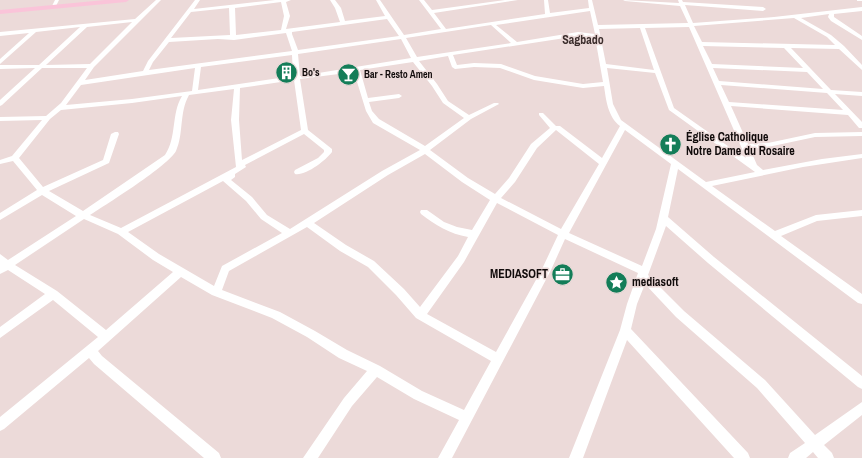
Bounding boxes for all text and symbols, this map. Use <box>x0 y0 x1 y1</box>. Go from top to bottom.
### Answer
district label: Sagbado <box>562 32 604 48</box>
building icon: Bo's <box>274 59 300 85</box>
bar icon: Bar - Resto Amen <box>335 61 361 87</box>
place label: Bo's <box>302 66 320 79</box>
place label: Bar - Resto Amen <box>364 68 433 81</box>
place label: Église Catholique Notre Dame du Rosaire <box>686 129 795 159</box>
church icon: Église Catholique Notre Dame du Rosaire <box>658 131 684 157</box>
office icon: MEDIASOFT <box>550 261 576 287</box>
place label: MEDIASOFT <box>490 266 548 282</box>
place icon: mediasoft <box>604 269 630 295</box>
place label: mediasoft <box>632 274 679 290</box>

